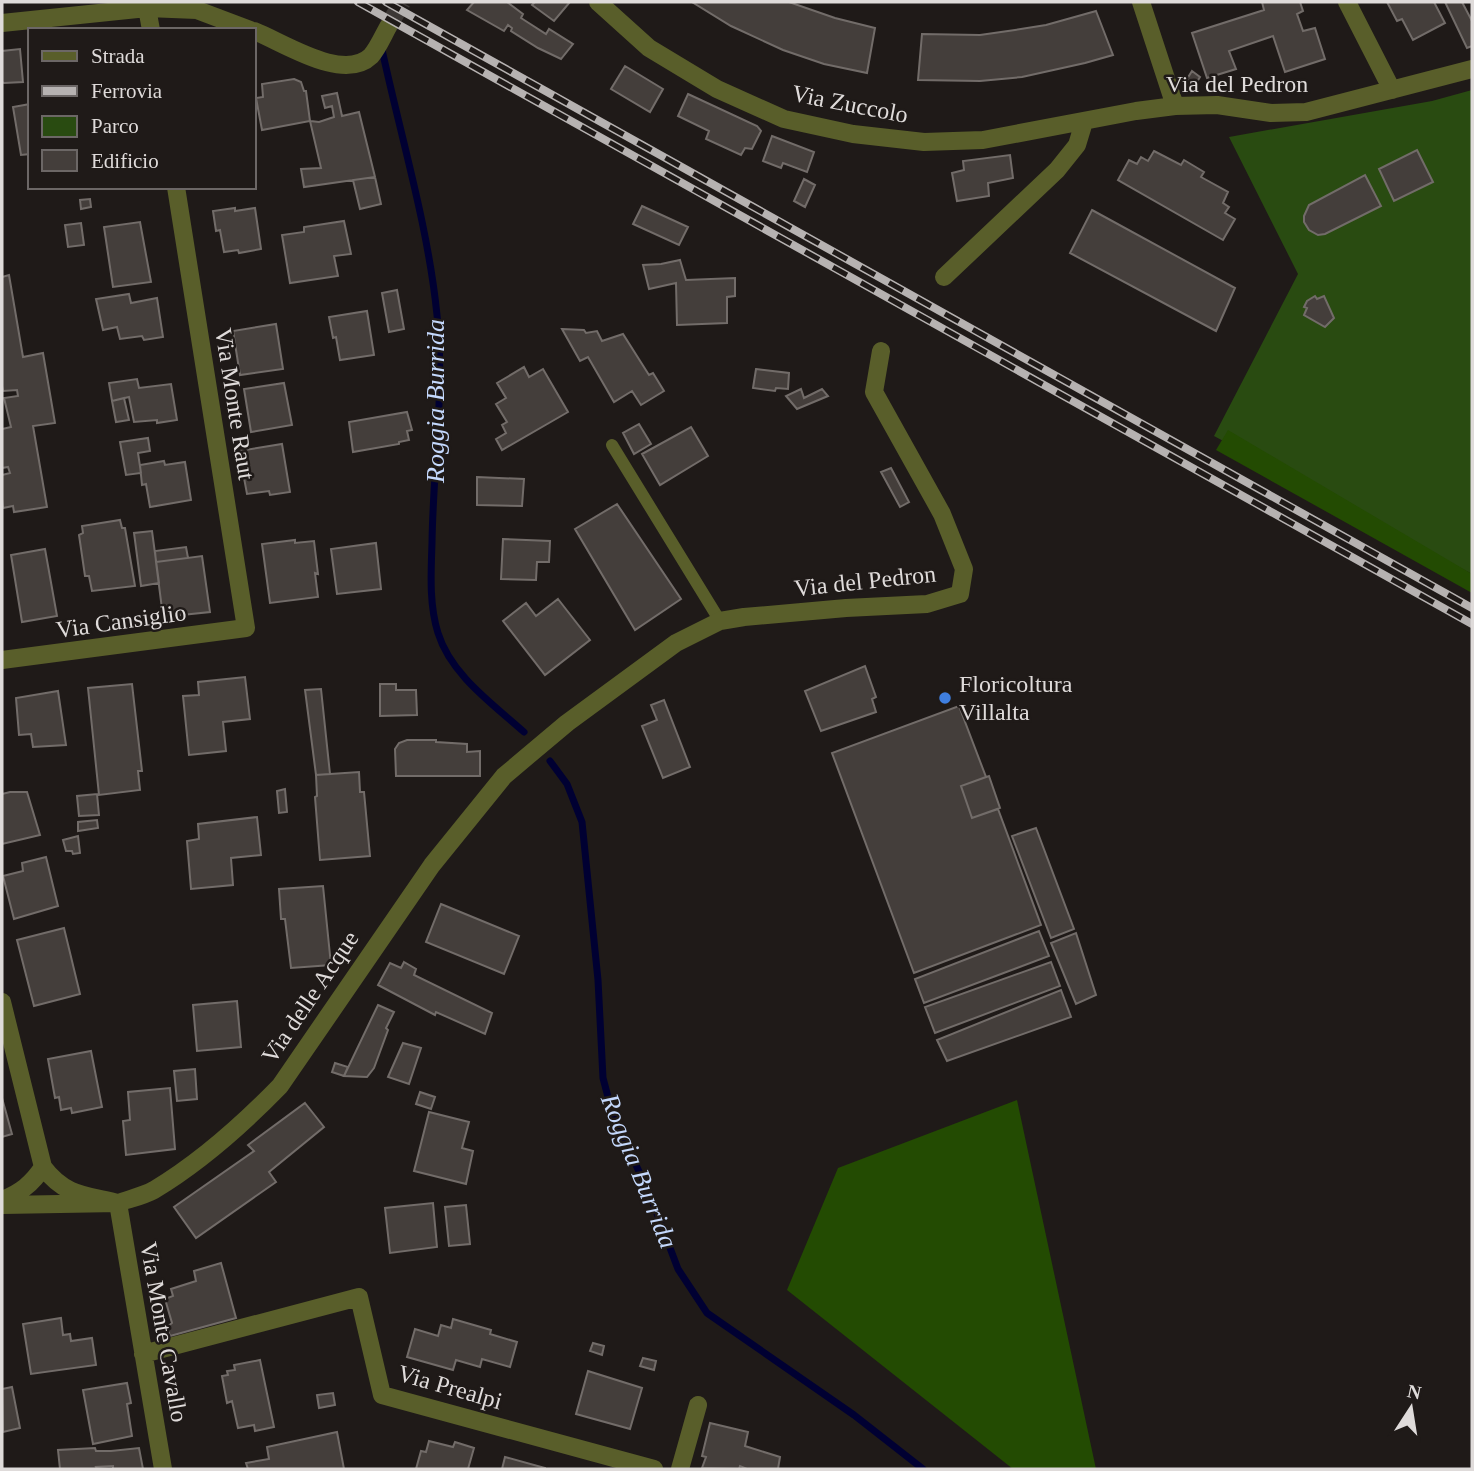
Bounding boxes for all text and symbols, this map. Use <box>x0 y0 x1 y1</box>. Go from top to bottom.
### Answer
legend <box>28 28 256 189</box>
text: Strada <box>91 44 145 68</box>
street label: Via del Pedron <box>1166 71 1308 97</box>
text: Ferrovia <box>91 79 163 103</box>
street label: Via Zuccolo <box>790 80 910 128</box>
text: Parco <box>91 114 139 138</box>
text: Edificio <box>91 149 159 173</box>
water label: Roggia Burrida <box>421 319 450 484</box>
street label: Via Monte Raut <box>210 326 260 482</box>
street label: Via del Pedron <box>793 561 937 601</box>
street label: Via Cansiglio <box>54 599 188 643</box>
place label: Floricoltura Villalta <box>959 671 1073 725</box>
marker: Floricoltura Villalta <box>937 690 953 706</box>
street label: Via delle Acque <box>256 926 364 1068</box>
water label: Roggia Burrida <box>594 1089 683 1252</box>
street label: Via Monte Cavallo <box>135 1240 193 1424</box>
street label: Via Prealpi <box>395 1360 505 1414</box>
north arrow <box>1376 1373 1446 1443</box>
text: N <box>1406 1380 1424 1404</box>

